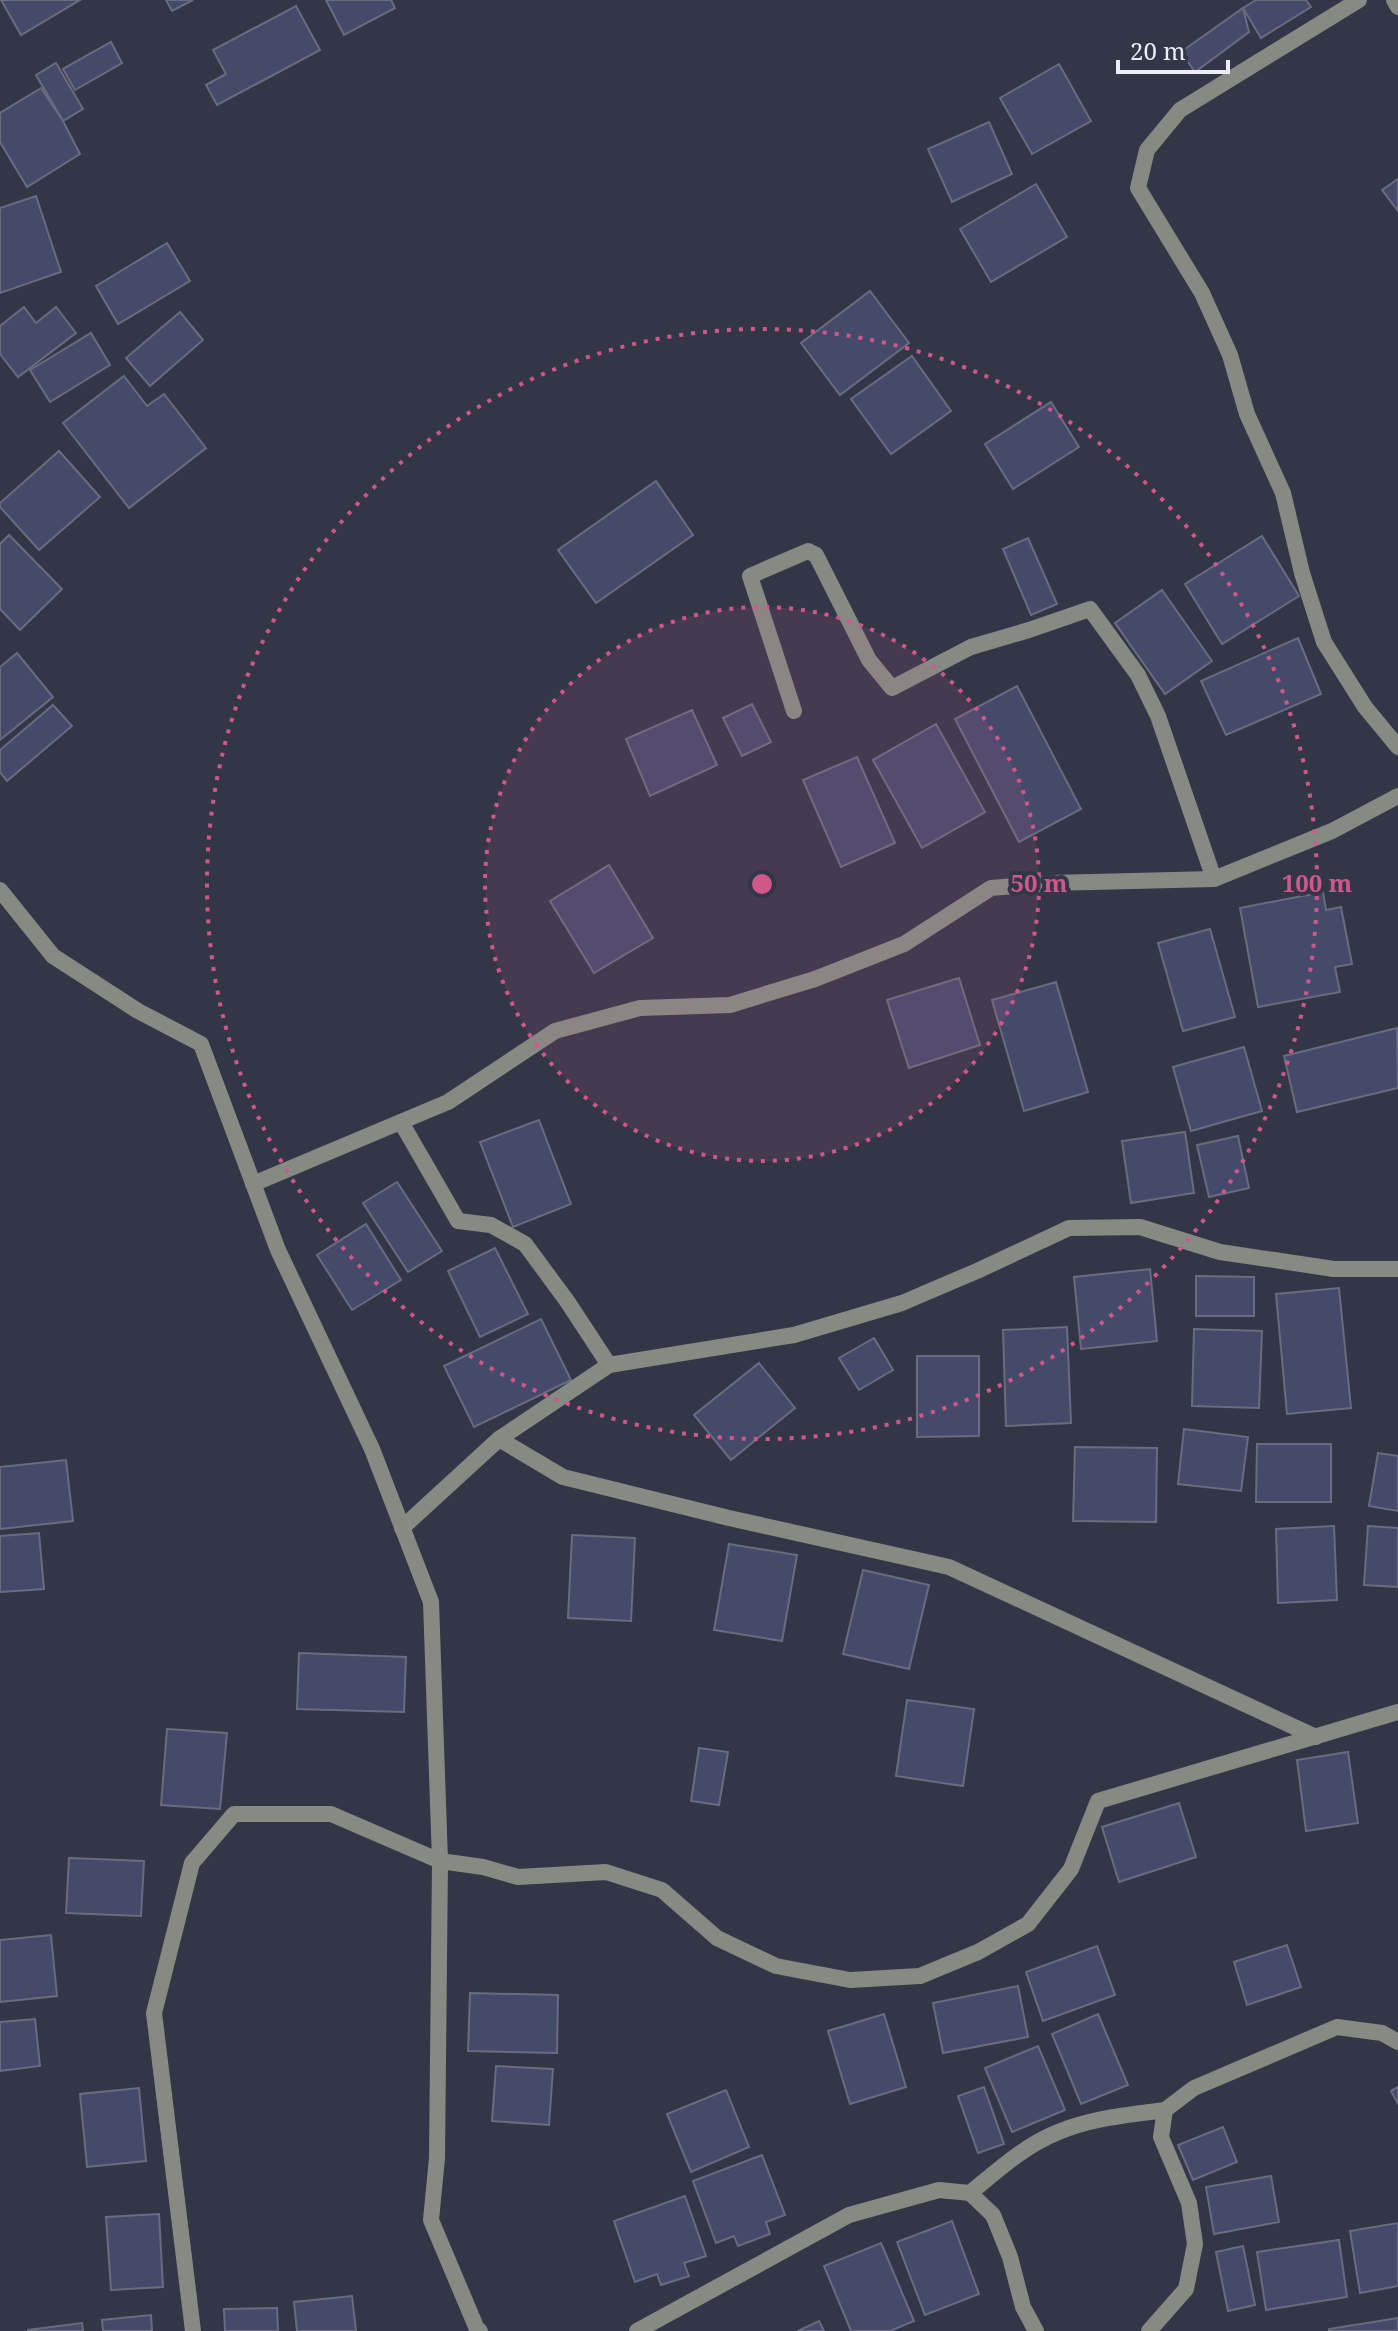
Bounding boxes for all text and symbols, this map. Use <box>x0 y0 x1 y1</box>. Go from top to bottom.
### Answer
scale bar <box>1118 24 1228 74</box>
text: 20 m <box>1130 34 1186 67</box>
text: 50 m <box>1010 866 1068 899</box>
text: 100 m <box>1282 866 1353 899</box>
centre of rings <box>748 870 776 898</box>

